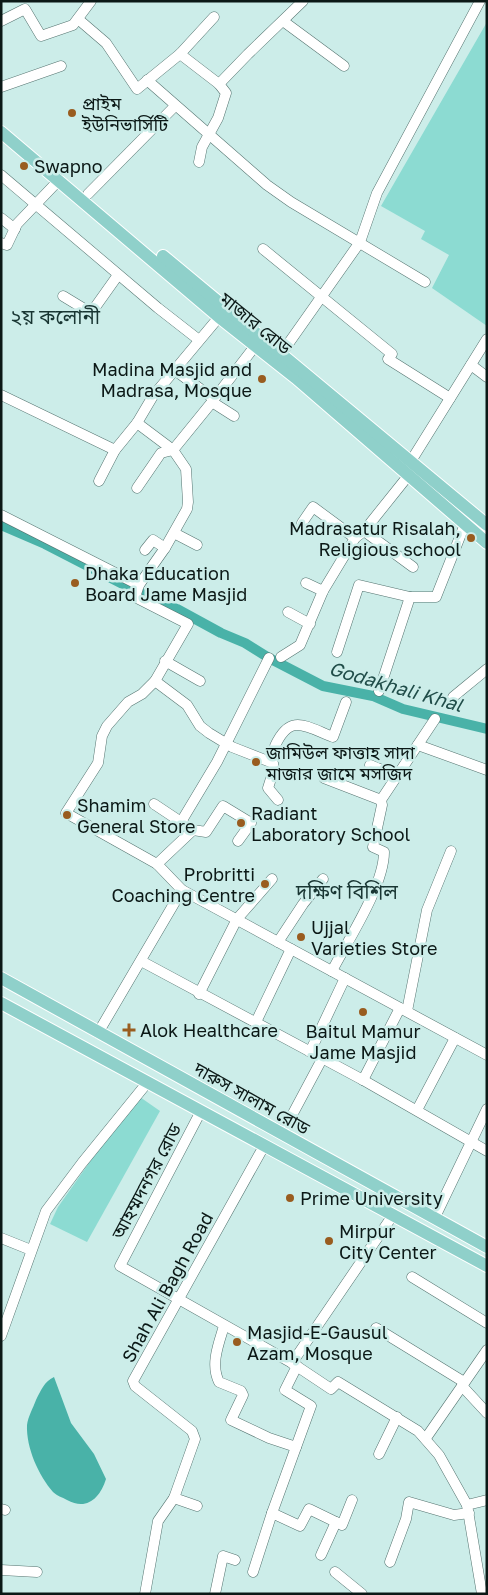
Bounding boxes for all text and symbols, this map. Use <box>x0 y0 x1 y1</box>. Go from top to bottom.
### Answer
place label: প্রাইম ইউনিভার্সিটি <box>81 92 169 135</box>
marker: প্রাইম ইউনিভার্সিটি <box>66 107 78 119</box>
place label: Swapno <box>34 155 103 177</box>
marker: Swapno <box>18 160 30 172</box>
street label: মাজার রোড <box>215 287 297 359</box>
district label: ২য় কলোনী <box>10 304 101 328</box>
place label: Madina Masjid and Madrasa, Mosque <box>92 358 252 401</box>
marker: Madina Masjid and Madrasa, Mosque <box>256 373 268 385</box>
place label: Madrasatur Risalah, Religious school <box>289 517 461 560</box>
marker: Madrasatur Risalah, Religious school <box>465 532 477 544</box>
place label: Dhaka Education Board Jame Masjid <box>85 562 247 605</box>
marker: Dhaka Education Board Jame Masjid <box>69 577 81 589</box>
water label: Godakhali Khal <box>327 656 466 716</box>
place label: জামিউল ফাত্তাহ সাদা মাজার জামে মসজিদ <box>265 741 415 784</box>
marker: জামিউল ফাত্তাহ সাদা মাজার জামে মসজিদ <box>250 756 262 768</box>
place label: Shamim General Store <box>77 794 195 837</box>
place label: Radiant Laboratory School <box>251 802 410 845</box>
marker: Shamim General Store <box>61 809 73 821</box>
marker: Radiant Laboratory School <box>235 817 247 829</box>
place label: Probritti Coaching Centre <box>111 863 255 906</box>
marker: Probritti Coaching Centre <box>259 878 271 890</box>
district label: দক্ষিণ বিশিল <box>295 879 398 903</box>
place label: Ujjal Varieties Store <box>311 916 437 959</box>
marker: Ujjal Varieties Store <box>295 931 307 943</box>
marker: Baitul Mamur Jame Masjid <box>357 1006 369 1018</box>
place label: Alok Healthcare <box>140 1019 278 1041</box>
place label: Baitul Mamur Jame Masjid <box>306 1020 420 1063</box>
marker: Alok Healthcare <box>122 1023 136 1037</box>
street label: দারুস সালাম রোড <box>189 1057 314 1139</box>
street label: আহম্মদনগর রোড <box>106 1119 186 1243</box>
place label: Prime University <box>300 1187 443 1209</box>
marker: Prime University <box>284 1192 296 1204</box>
street label: Shah Ali Bagh Road <box>117 1208 217 1366</box>
place label: Mirpur City Center <box>339 1220 436 1263</box>
marker: Mirpur City Center <box>323 1235 335 1247</box>
place label: Masjid-E-Gausul Azam, Mosque <box>247 1321 388 1364</box>
marker: Masjid-E-Gausul Azam, Mosque <box>231 1336 243 1348</box>

